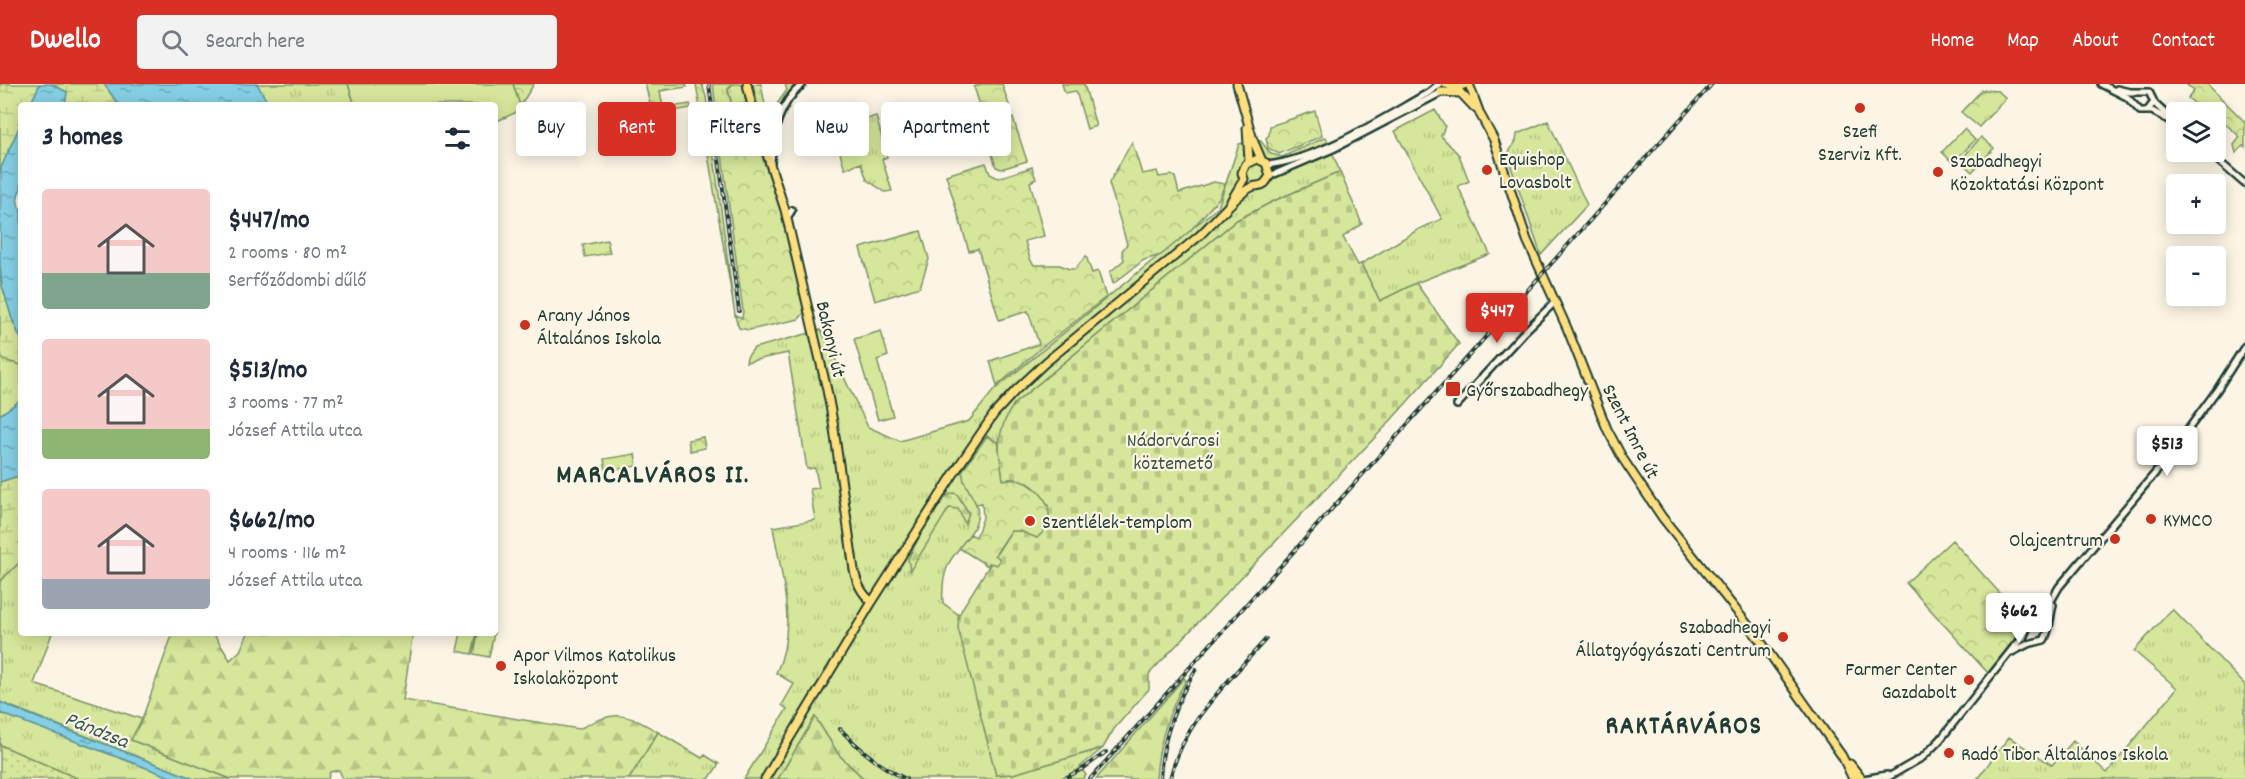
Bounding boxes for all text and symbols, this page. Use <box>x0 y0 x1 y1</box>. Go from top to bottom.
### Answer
search box <box>137 15 557 69</box>
text: Dwello <box>30 22 101 62</box>
icon: search <box>158 26 191 59</box>
text: Search here <box>206 27 305 58</box>
text: Home <box>1930 27 1974 57</box>
text: Map <box>2007 27 2039 57</box>
text: About <box>2072 27 2119 57</box>
text: Contact <box>2152 27 2215 57</box>
marker: Szefi Szerviz Kft. <box>1853 101 1867 115</box>
chip: Buy <box>516 102 586 156</box>
chip: Rent <box>598 102 676 156</box>
chip: Filters <box>688 102 782 156</box>
chip: New <box>794 102 869 156</box>
chip: Apartment <box>881 102 1011 156</box>
map controls <box>2166 102 2226 306</box>
button: layers <box>2166 102 2226 162</box>
place label: Szefi Szerviz Kft. <box>1818 119 1902 170</box>
text: 3 homes <box>42 120 123 157</box>
icon: filters <box>441 122 474 155</box>
place label: Equishop Lovasbolt <box>1499 147 1572 198</box>
place label: Szabadhegyi Közoktatási Központ <box>1950 149 2104 200</box>
marker: Equishop Lovasbolt <box>1480 163 1494 177</box>
marker: Szabadhegyi Közoktatási Központ <box>1931 165 1945 179</box>
button: + <box>2166 174 2226 234</box>
text: $447/mo <box>228 203 310 240</box>
icon: home <box>90 213 162 285</box>
text: 2 rooms · 80 m² <box>228 240 347 268</box>
button: − <box>2166 246 2226 306</box>
text: Serfőződombi dűlő <box>228 268 366 296</box>
pin: $447 <box>1461 293 1533 344</box>
text: $447 <box>1480 298 1514 326</box>
street label: Bakonyi út <box>807 299 851 381</box>
place label: Arany János Általános Iskola <box>537 303 661 354</box>
marker: Arany János Általános Iskola <box>518 318 532 332</box>
text: $513/mo <box>228 353 307 390</box>
icon: home <box>90 363 162 435</box>
place label: Győrszabadhegy <box>1466 378 1589 406</box>
marker: Győrszabadhegy <box>1444 380 1462 398</box>
street label: Szent Imre út <box>1593 380 1665 485</box>
text: 3 rooms · 77 m² <box>228 390 344 418</box>
text: József Attila utca <box>228 418 362 446</box>
pin: $513 <box>2131 426 2203 477</box>
park label: Nádorvárosi köztemető <box>1127 428 1219 479</box>
text: $513 <box>2151 431 2183 459</box>
district label: MARCALVÁROS II. <box>556 458 750 495</box>
text: $662/mo <box>228 503 315 540</box>
place label: KYMCO <box>2163 508 2213 536</box>
place label: Szentlélek-templom <box>1042 510 1192 538</box>
marker: KYMCO <box>2144 512 2158 526</box>
icon: home <box>90 513 162 585</box>
marker: Szentlélek-templom <box>1023 514 1037 528</box>
place label: Olajcentrum <box>2009 528 2103 556</box>
marker: Olajcentrum <box>2108 532 2122 546</box>
text: 4 rooms · 116 m² <box>228 540 346 568</box>
text: József Attila utca <box>228 568 362 596</box>
pin: $662 <box>1983 593 2055 644</box>
text: $662 <box>2000 598 2038 626</box>
place label: Szabadhegyi Állatgyógyászati Centrum <box>1576 615 1771 666</box>
marker: Szabadhegyi Állatgyógyászati Centrum <box>1776 630 1790 644</box>
place label: Apor Vilmos Katolikus Iskolaközpont <box>513 643 676 694</box>
place label: Farmer Center Gazdabolt <box>1845 657 1958 708</box>
marker: Apor Vilmos Katolikus Iskolaközpont <box>494 659 508 673</box>
marker: Farmer Center Gazdabolt <box>1962 673 1976 687</box>
water label: Pándzsa <box>60 705 133 759</box>
district label: RAKTÁRVÁROS <box>1606 709 1762 746</box>
place label: Radó Tibor Általános Iskola <box>1961 742 2168 770</box>
marker: Radó Tibor Általános Iskola <box>1942 746 1956 760</box>

